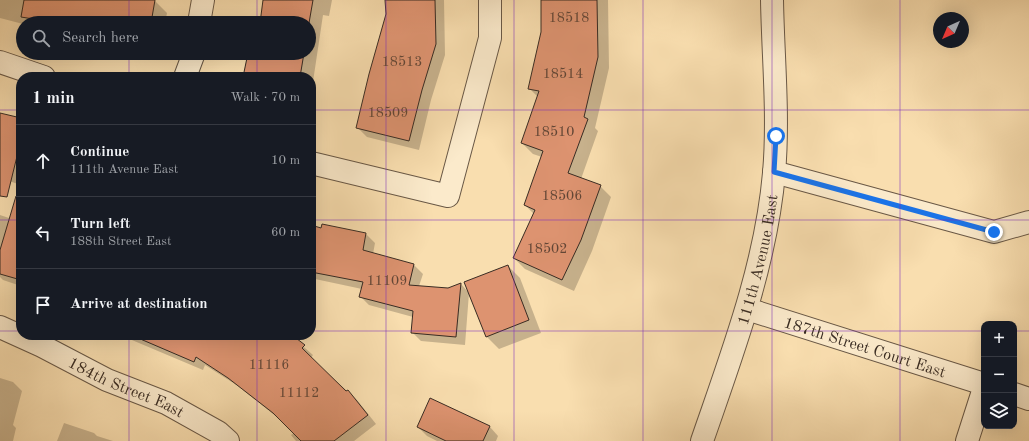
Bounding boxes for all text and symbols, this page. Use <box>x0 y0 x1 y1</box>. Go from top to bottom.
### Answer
house number: 18518 <box>549 11 589 25</box>
north arrow <box>933 12 969 48</box>
search box <box>16 16 316 60</box>
icon: search <box>30 27 52 49</box>
text: Search here <box>62 31 139 46</box>
house number: 18513 <box>382 55 422 69</box>
house number: 18514 <box>543 67 583 81</box>
text: 1 min <box>32 90 75 107</box>
text: Walk · 70 m <box>231 91 300 104</box>
house number: 18509 <box>368 106 408 120</box>
house number: 18510 <box>534 125 574 139</box>
route start <box>767 127 785 145</box>
text: Continue <box>70 145 129 160</box>
icon: ahead <box>32 150 54 172</box>
text: 10 m <box>271 154 300 167</box>
text: 111th Avenue East <box>70 163 178 176</box>
house number: 18506 <box>542 189 582 203</box>
street label: 111th Avenue East <box>736 193 782 327</box>
text: Turn left <box>70 217 130 232</box>
icon: left <box>32 222 54 244</box>
route end <box>985 223 1003 241</box>
text: 60 m <box>271 226 300 239</box>
text: 188th Street East <box>70 235 172 248</box>
house number: 18502 <box>527 242 567 256</box>
house number: 11109 <box>367 274 407 288</box>
icon: arrive <box>32 294 54 316</box>
text: Arrive at destination <box>70 297 208 312</box>
street label: 187th Street Court East <box>782 315 948 382</box>
map controls <box>981 321 1017 429</box>
button: + <box>981 321 1017 357</box>
street label: 184th Street East <box>65 355 187 422</box>
button: − <box>981 357 1017 393</box>
house number: 11116 <box>249 358 289 372</box>
house number: 11112 <box>279 386 319 400</box>
button: layers <box>981 393 1017 429</box>

